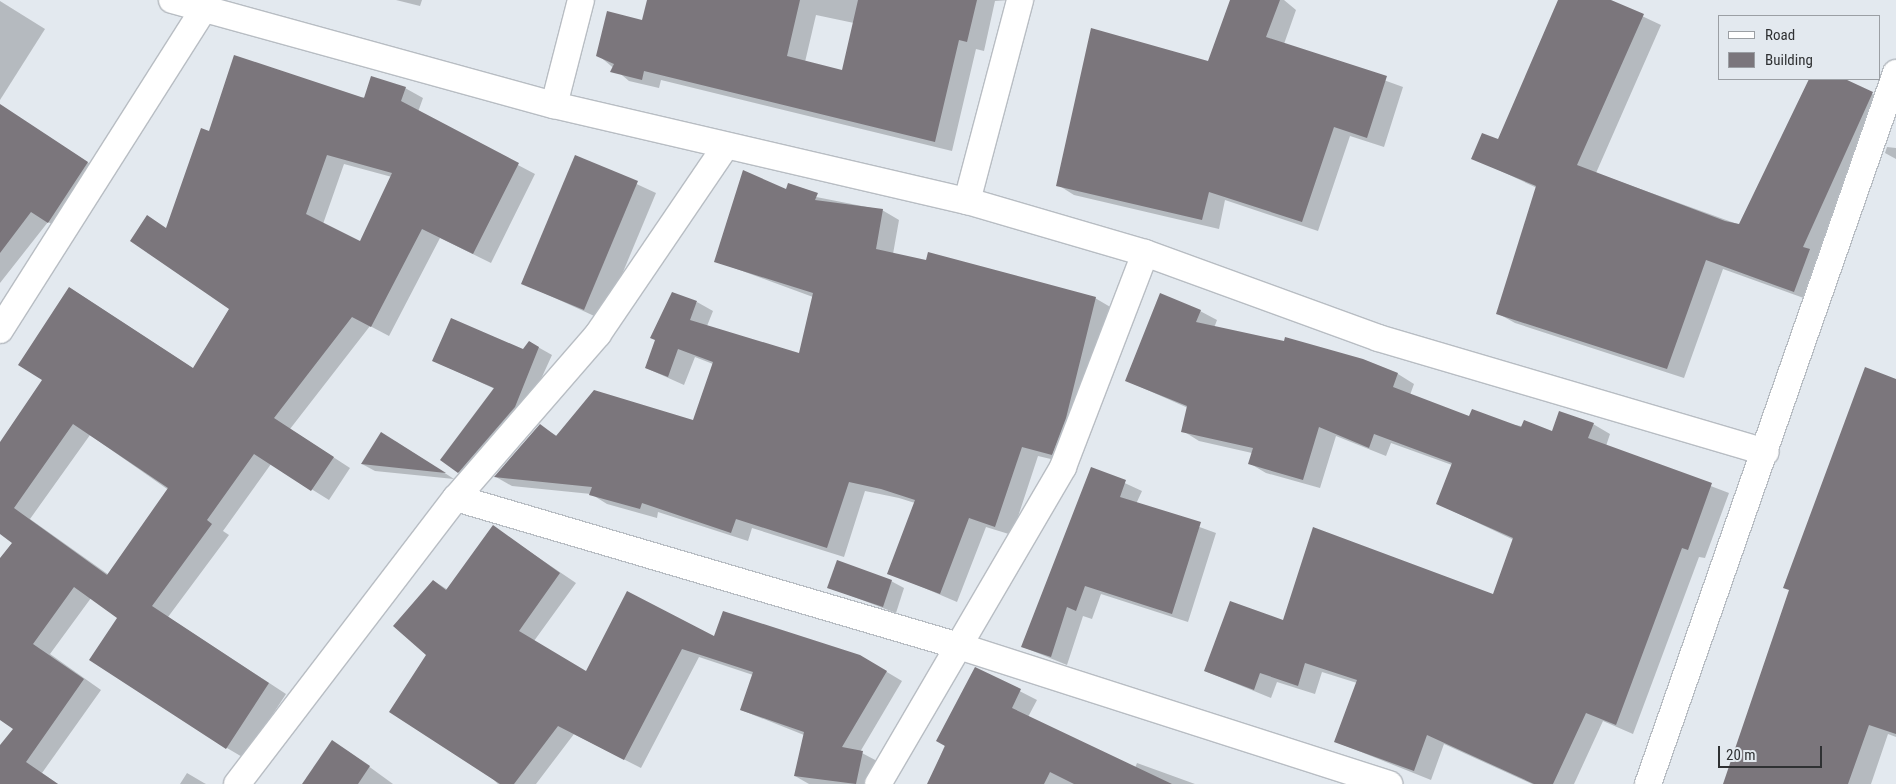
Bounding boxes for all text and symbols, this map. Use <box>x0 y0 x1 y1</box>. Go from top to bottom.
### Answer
legend <box>1718 15 1881 80</box>
text: Road <box>1765 26 1795 44</box>
text: Building <box>1765 51 1813 69</box>
scale bar <box>1721 736 1825 768</box>
text: 20 m <box>1726 746 1756 764</box>

